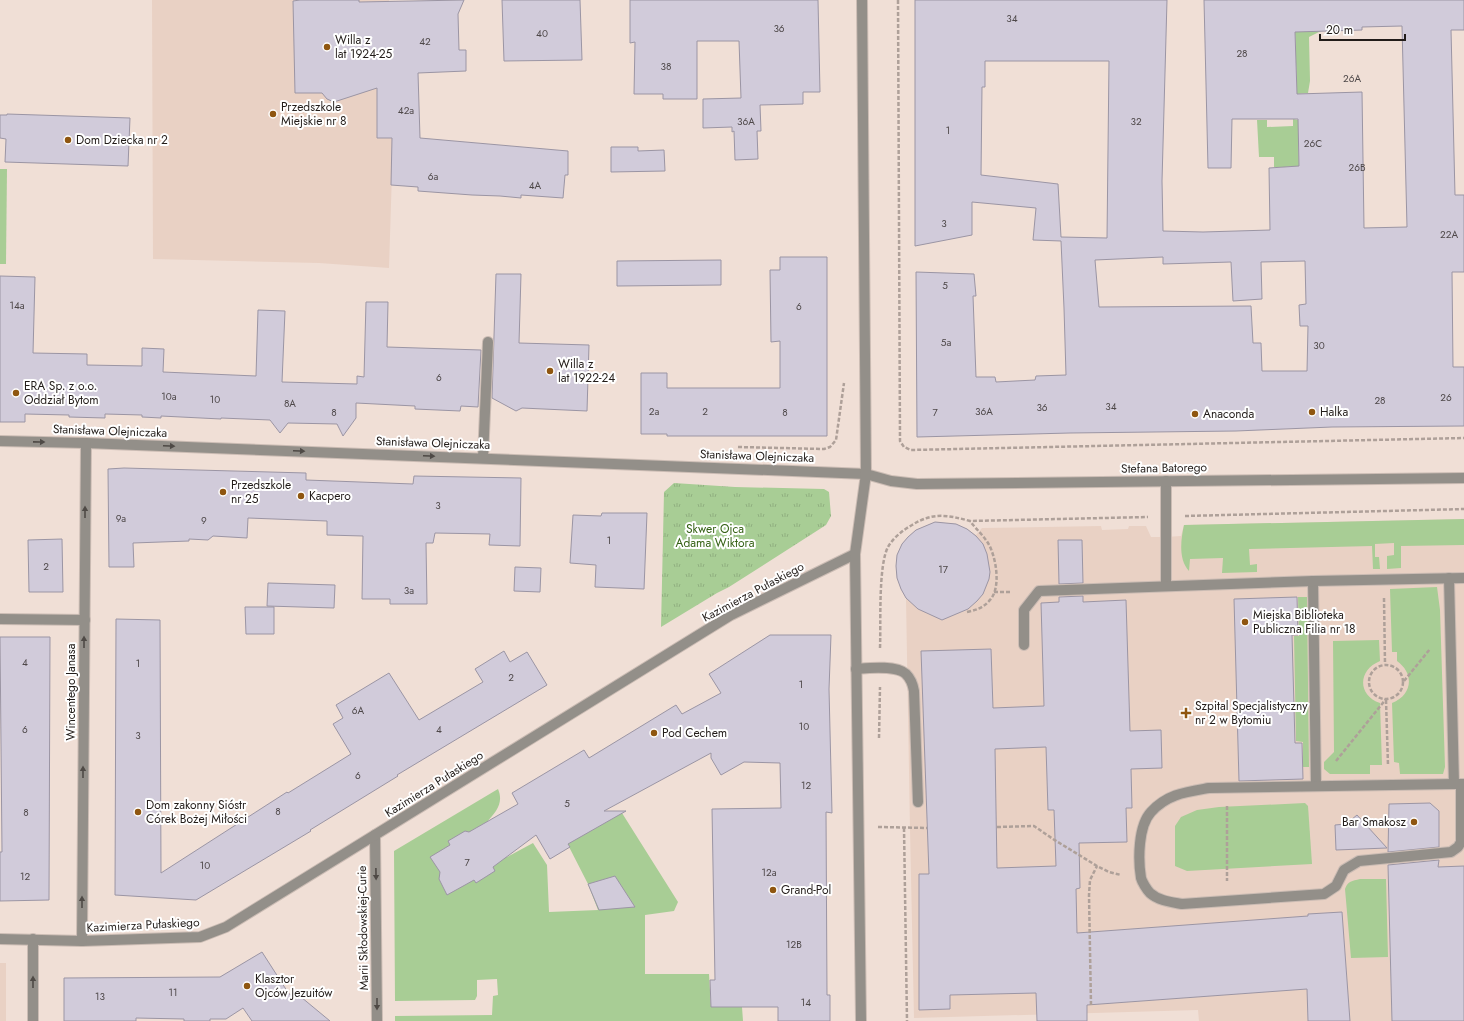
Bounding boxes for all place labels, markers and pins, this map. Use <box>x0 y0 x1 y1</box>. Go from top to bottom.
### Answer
place label: Willa z lat 1924-25 <box>335 31 392 63</box>
marker: Willa z lat 1924-25 <box>322 42 332 52</box>
place label: Przedszkole Miejskie nr 8 <box>281 98 347 130</box>
marker: Przedszkole Miejskie nr 8 <box>268 109 278 119</box>
place label: Dom Dziecka nr 2 <box>76 131 168 149</box>
marker: Dom Dziecka nr 2 <box>63 135 73 145</box>
place label: Willa z lat 1922-24 <box>558 355 615 387</box>
marker: Willa z lat 1922-24 <box>545 366 555 376</box>
place label: ERA Sp. z o.o. Oddział Bytom <box>24 377 99 409</box>
marker: ERA Sp. z o.o. Oddział Bytom <box>11 388 21 398</box>
place label: Halka <box>1320 403 1348 421</box>
place label: Anaconda <box>1203 405 1254 423</box>
marker: Halka <box>1307 407 1317 417</box>
marker: Anaconda <box>1190 409 1200 419</box>
place label: Przedszkole nr 25 <box>231 476 291 508</box>
marker: Przedszkole nr 25 <box>218 487 228 497</box>
place label: Kacpero <box>309 487 351 505</box>
marker: Kacpero <box>296 491 306 501</box>
place label: Miejska Biblioteka Publiczna Filia nr 18 <box>1253 606 1356 638</box>
marker: Miejska Biblioteka Publiczna Filia nr 18 <box>1240 617 1250 627</box>
place label: Szpital Specjalistyczny nr 2 w Bytomiu <box>1195 697 1308 729</box>
marker: Szpital Specjalistyczny nr 2 w Bytomiu <box>1180 707 1192 719</box>
place label: Pod Cechem <box>662 724 727 742</box>
marker: Pod Cechem <box>649 728 659 738</box>
place label: Dom zakonny Sióstr Córek Bożej Miłości <box>146 796 247 828</box>
marker: Dom zakonny Sióstr Córek Bożej Miłości <box>133 807 143 817</box>
place label: Bar Smakosz <box>1342 813 1406 831</box>
marker: Bar Smakosz <box>1409 817 1419 827</box>
place label: Grand-Pol <box>781 881 831 899</box>
marker: Grand-Pol <box>768 885 778 895</box>
place label: Klasztor Ojców Jezuitów <box>255 970 333 1002</box>
marker: Klasztor Ojców Jezuitów <box>242 981 252 991</box>

